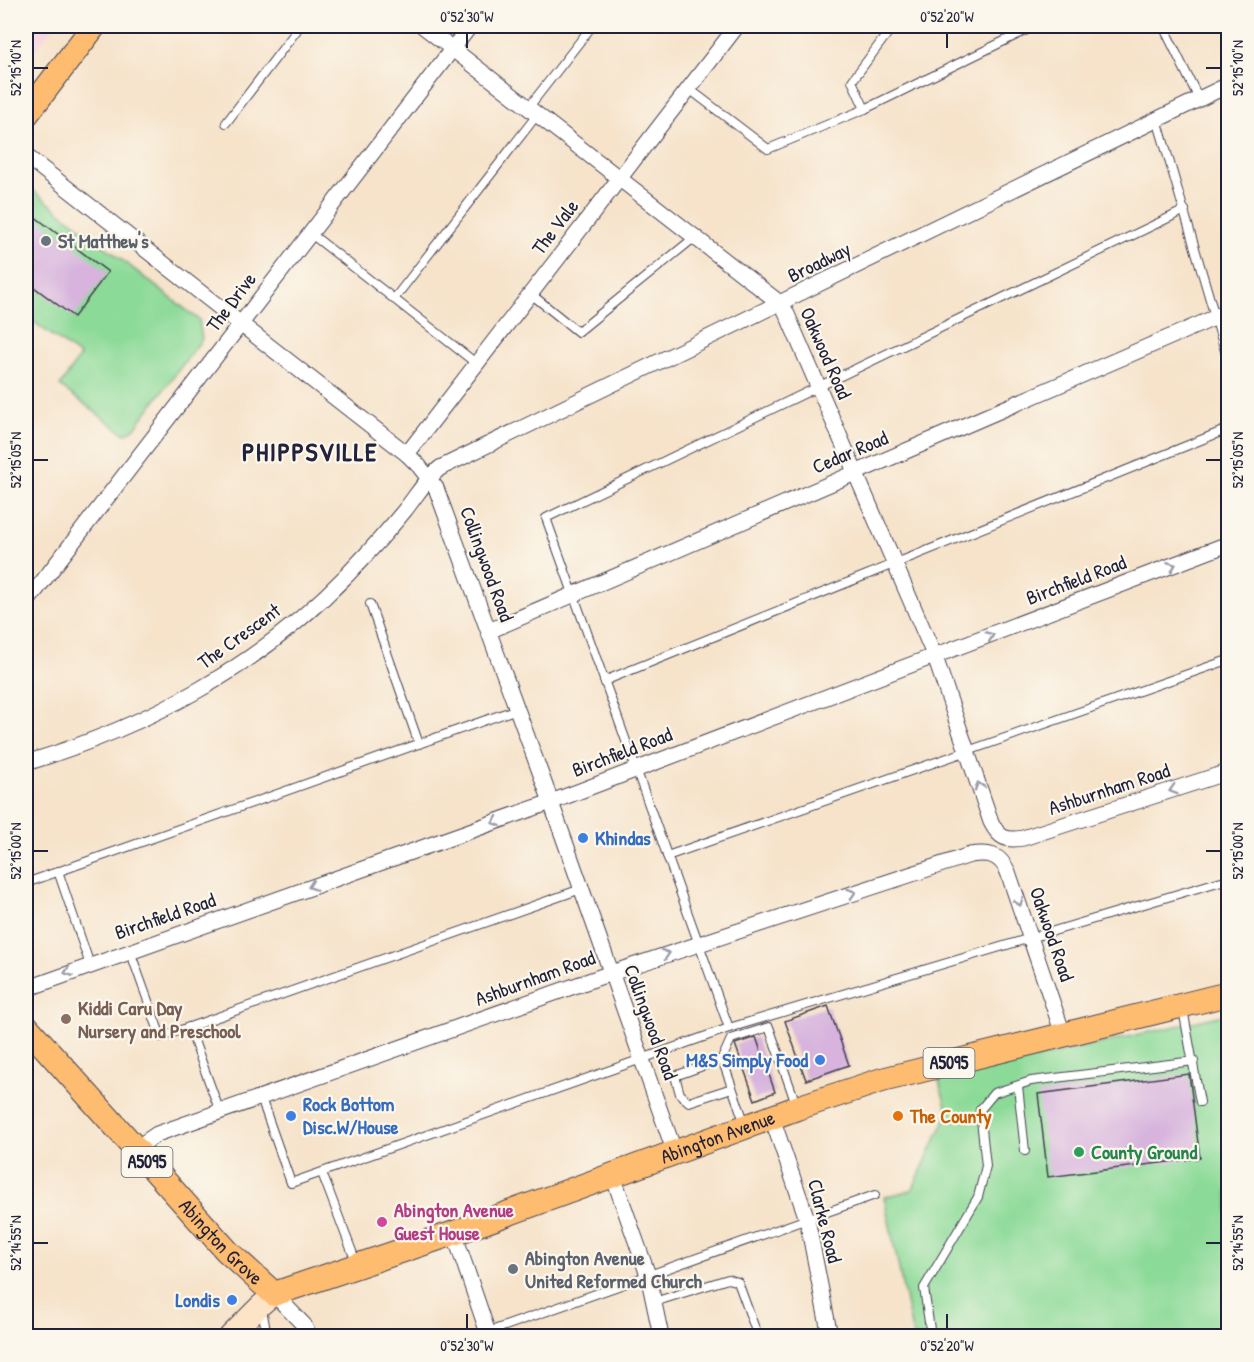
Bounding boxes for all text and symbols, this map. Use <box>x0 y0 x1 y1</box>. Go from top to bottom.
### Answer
text: 0°52'30"W <box>440 6 494 27</box>
text: 0°52'20"W <box>920 6 975 27</box>
text: 52°15'10"N <box>5 40 26 96</box>
text: 52°15'10"N <box>1227 40 1248 96</box>
street label: The Vale <box>525 194 584 260</box>
place label: St Matthew's <box>58 227 149 254</box>
marker: St Matthew's <box>39 234 53 248</box>
street label: Broadway <box>783 235 855 288</box>
street label: The Drive <box>199 266 262 337</box>
street label: Oakwood Road <box>794 303 859 403</box>
street label: Cedar Road <box>808 423 892 480</box>
text: 52°15'05"N <box>5 432 26 488</box>
text: 52°15'05"N <box>1227 432 1248 488</box>
district label: PHIPPSVILLE <box>242 434 378 469</box>
street label: Collingwood Road <box>454 503 521 625</box>
street label: Birchfield Road <box>1022 548 1130 611</box>
one-way arrow <box>1166 561 1177 573</box>
street label: The Crescent <box>192 596 286 675</box>
one-way arrow <box>984 630 995 643</box>
street label: Birchfield Road <box>568 720 676 783</box>
street label: Ashburnham Road <box>1045 756 1173 821</box>
one-way arrow <box>974 781 987 792</box>
one-way arrow <box>1168 783 1179 795</box>
one-way arrow <box>491 814 501 827</box>
text: 52°15'00"N <box>5 822 26 880</box>
text: 52°15'00"N <box>1227 822 1248 880</box>
place label: Khindas <box>595 824 651 851</box>
marker: Khindas <box>576 831 590 845</box>
one-way arrow <box>307 879 318 892</box>
street label: Oakwood Road <box>1024 883 1081 985</box>
street label: Birchfield Road <box>111 886 219 945</box>
one-way arrow <box>846 888 857 901</box>
one-way arrow <box>1011 896 1024 907</box>
street label: Ashburnham Road <box>471 943 599 1012</box>
one-way arrow <box>660 949 671 962</box>
street label: Collingwood Road <box>618 961 685 1083</box>
one-way arrow <box>64 965 74 978</box>
place label: Kiddi Caru Day Nursery and Preschool <box>78 994 241 1045</box>
marker: Kiddi Caru Day Nursery and Preschool <box>59 1012 73 1026</box>
place label: M&S Simply Food <box>686 1046 808 1074</box>
road number: A5095 <box>924 1048 974 1078</box>
marker: M&S Simply Food <box>813 1053 827 1067</box>
place label: Rock Bottom Disc.W/House <box>303 1090 399 1140</box>
place label: The County <box>909 1102 992 1130</box>
street label: Abington Avenue <box>657 1103 778 1170</box>
marker: Rock Bottom Disc.W/House <box>284 1109 298 1123</box>
marker: The County <box>891 1109 905 1123</box>
place label: County Ground <box>1091 1138 1197 1166</box>
marker: County Ground <box>1072 1145 1086 1159</box>
road number: A5095 <box>122 1147 172 1177</box>
street label: Clarke Road <box>802 1176 849 1266</box>
street label: Abington Grove <box>173 1193 269 1291</box>
place label: Abington Avenue Guest House <box>394 1196 514 1246</box>
text: 52°14'55"N <box>5 1215 26 1271</box>
marker: Abington Avenue Guest House <box>375 1215 389 1229</box>
text: 52°14'55"N <box>1227 1215 1248 1271</box>
place label: Abington Avenue United Reformed Church <box>525 1244 703 1294</box>
marker: Abington Avenue United Reformed Church <box>506 1262 520 1276</box>
place label: Londis <box>175 1286 220 1313</box>
marker: Londis <box>225 1293 239 1307</box>
text: 0°52'30"W <box>440 1335 494 1356</box>
text: 0°52'20"W <box>920 1335 975 1356</box>

